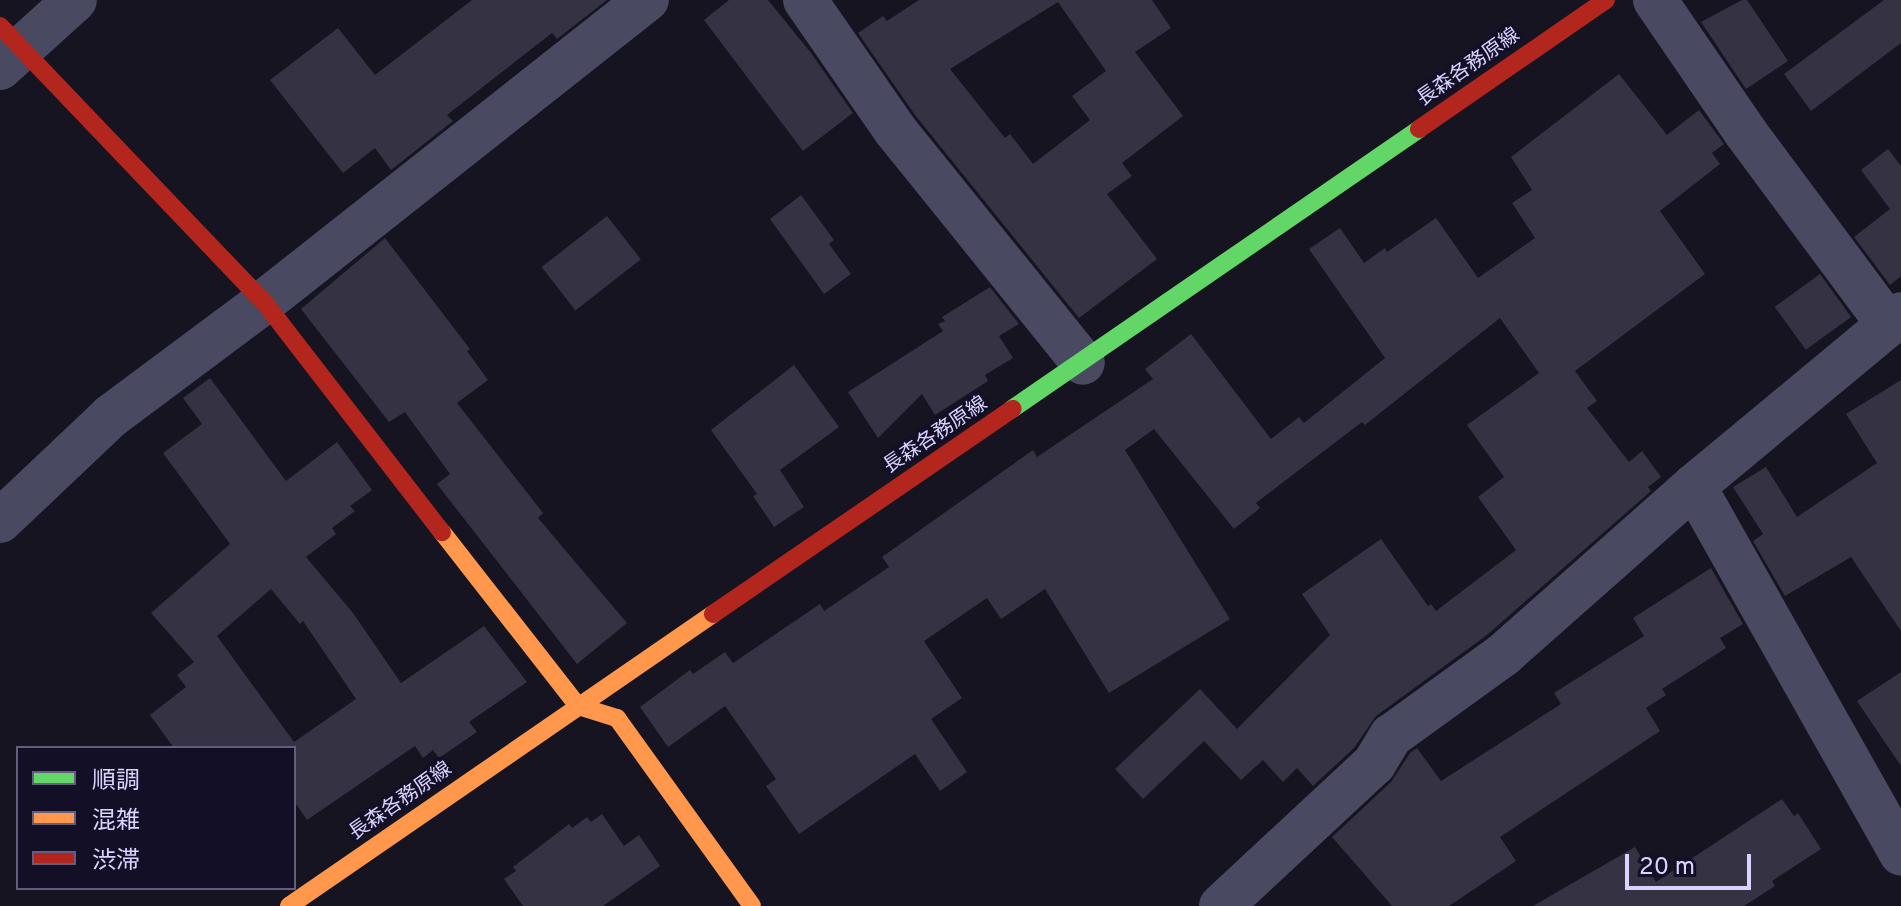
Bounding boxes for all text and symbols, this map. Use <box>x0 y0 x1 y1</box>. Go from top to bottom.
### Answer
street label: 長森各務原線 <box>1413 24 1525 112</box>
street label: 長森各務原線 <box>880 393 992 479</box>
legend <box>16 746 296 890</box>
street label: 長森各務原線 <box>345 758 457 846</box>
text: 順調 <box>92 767 140 797</box>
text: 混雑 <box>92 807 140 837</box>
scale bar <box>1629 838 1755 888</box>
text: 渋滞 <box>92 847 140 877</box>
text: 20 m <box>1639 853 1695 883</box>

